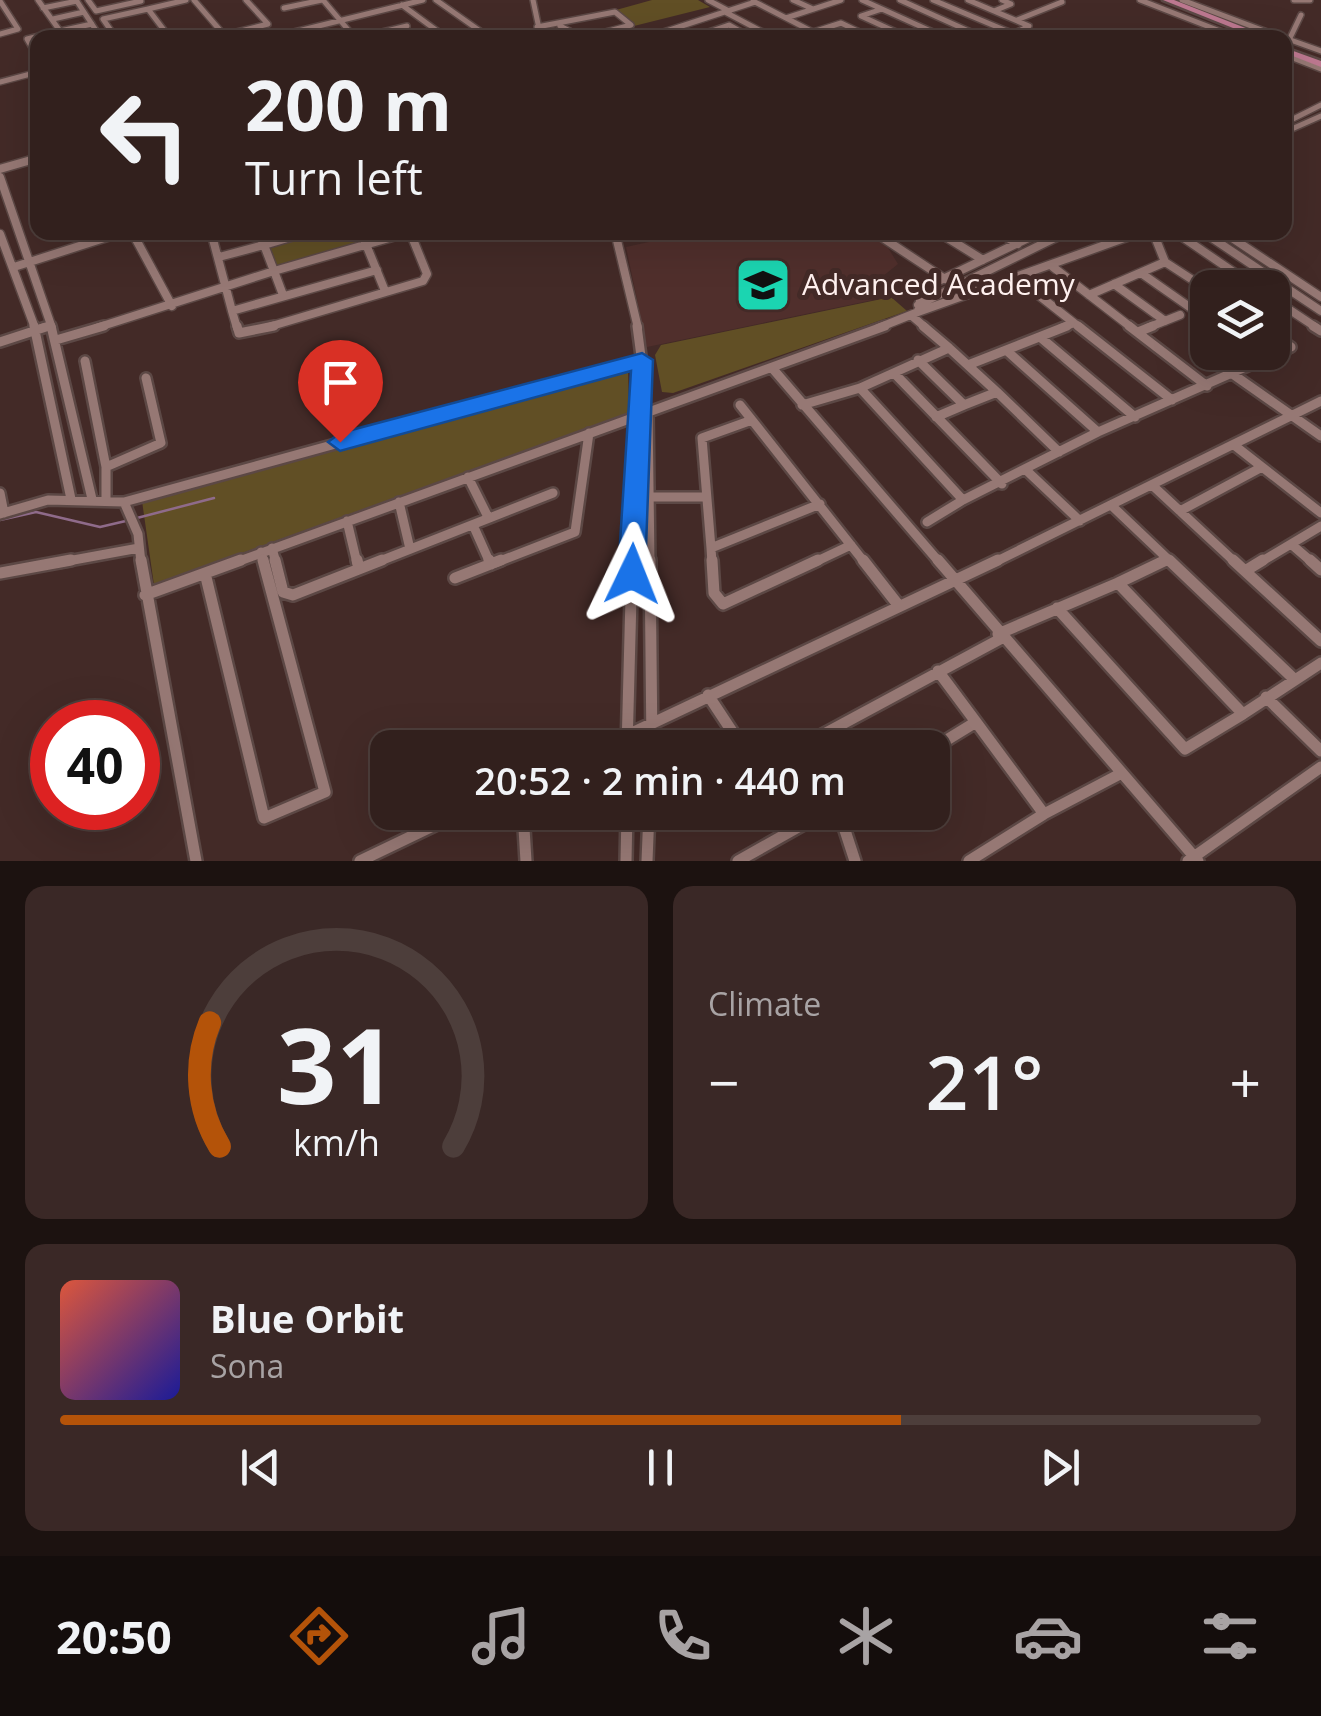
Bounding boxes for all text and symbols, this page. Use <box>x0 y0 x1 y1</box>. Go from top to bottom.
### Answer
text: 200 m <box>245 56 452 152</box>
icon: left <box>80 70 210 200</box>
text: Turn left <box>245 147 423 208</box>
school or university icon: Advanced Academy <box>733 255 793 315</box>
place label: Advanced Academy <box>802 263 1076 304</box>
map controls <box>1190 270 1290 370</box>
button: layers <box>1190 270 1290 370</box>
pin <box>298 340 383 443</box>
icon: arrive <box>313 355 368 410</box>
position arrow <box>580 522 684 626</box>
speed limit sign: 40 <box>30 700 160 830</box>
text: 20:52 · 2 min · 440 m <box>474 754 846 806</box>
text: Climate <box>708 982 821 1025</box>
text: 31 <box>277 993 396 1134</box>
text: 21° <box>926 1030 1043 1132</box>
text: − <box>708 1044 739 1119</box>
text: + <box>1230 1044 1261 1119</box>
text: km/h <box>293 1118 380 1166</box>
text: Blue Orbit <box>210 1292 404 1344</box>
text: Sona <box>210 1344 284 1387</box>
icon: previous <box>233 1440 288 1495</box>
icon: pause <box>633 1440 688 1495</box>
icon: next <box>1033 1440 1088 1495</box>
icon: directions <box>284 1601 354 1671</box>
icon: music <box>466 1601 536 1671</box>
icon: phone <box>648 1601 718 1671</box>
icon: climate <box>831 1601 901 1671</box>
icon: car <box>1013 1601 1083 1671</box>
icon: filters <box>1195 1601 1265 1671</box>
text: 20:50 <box>56 1606 172 1667</box>

